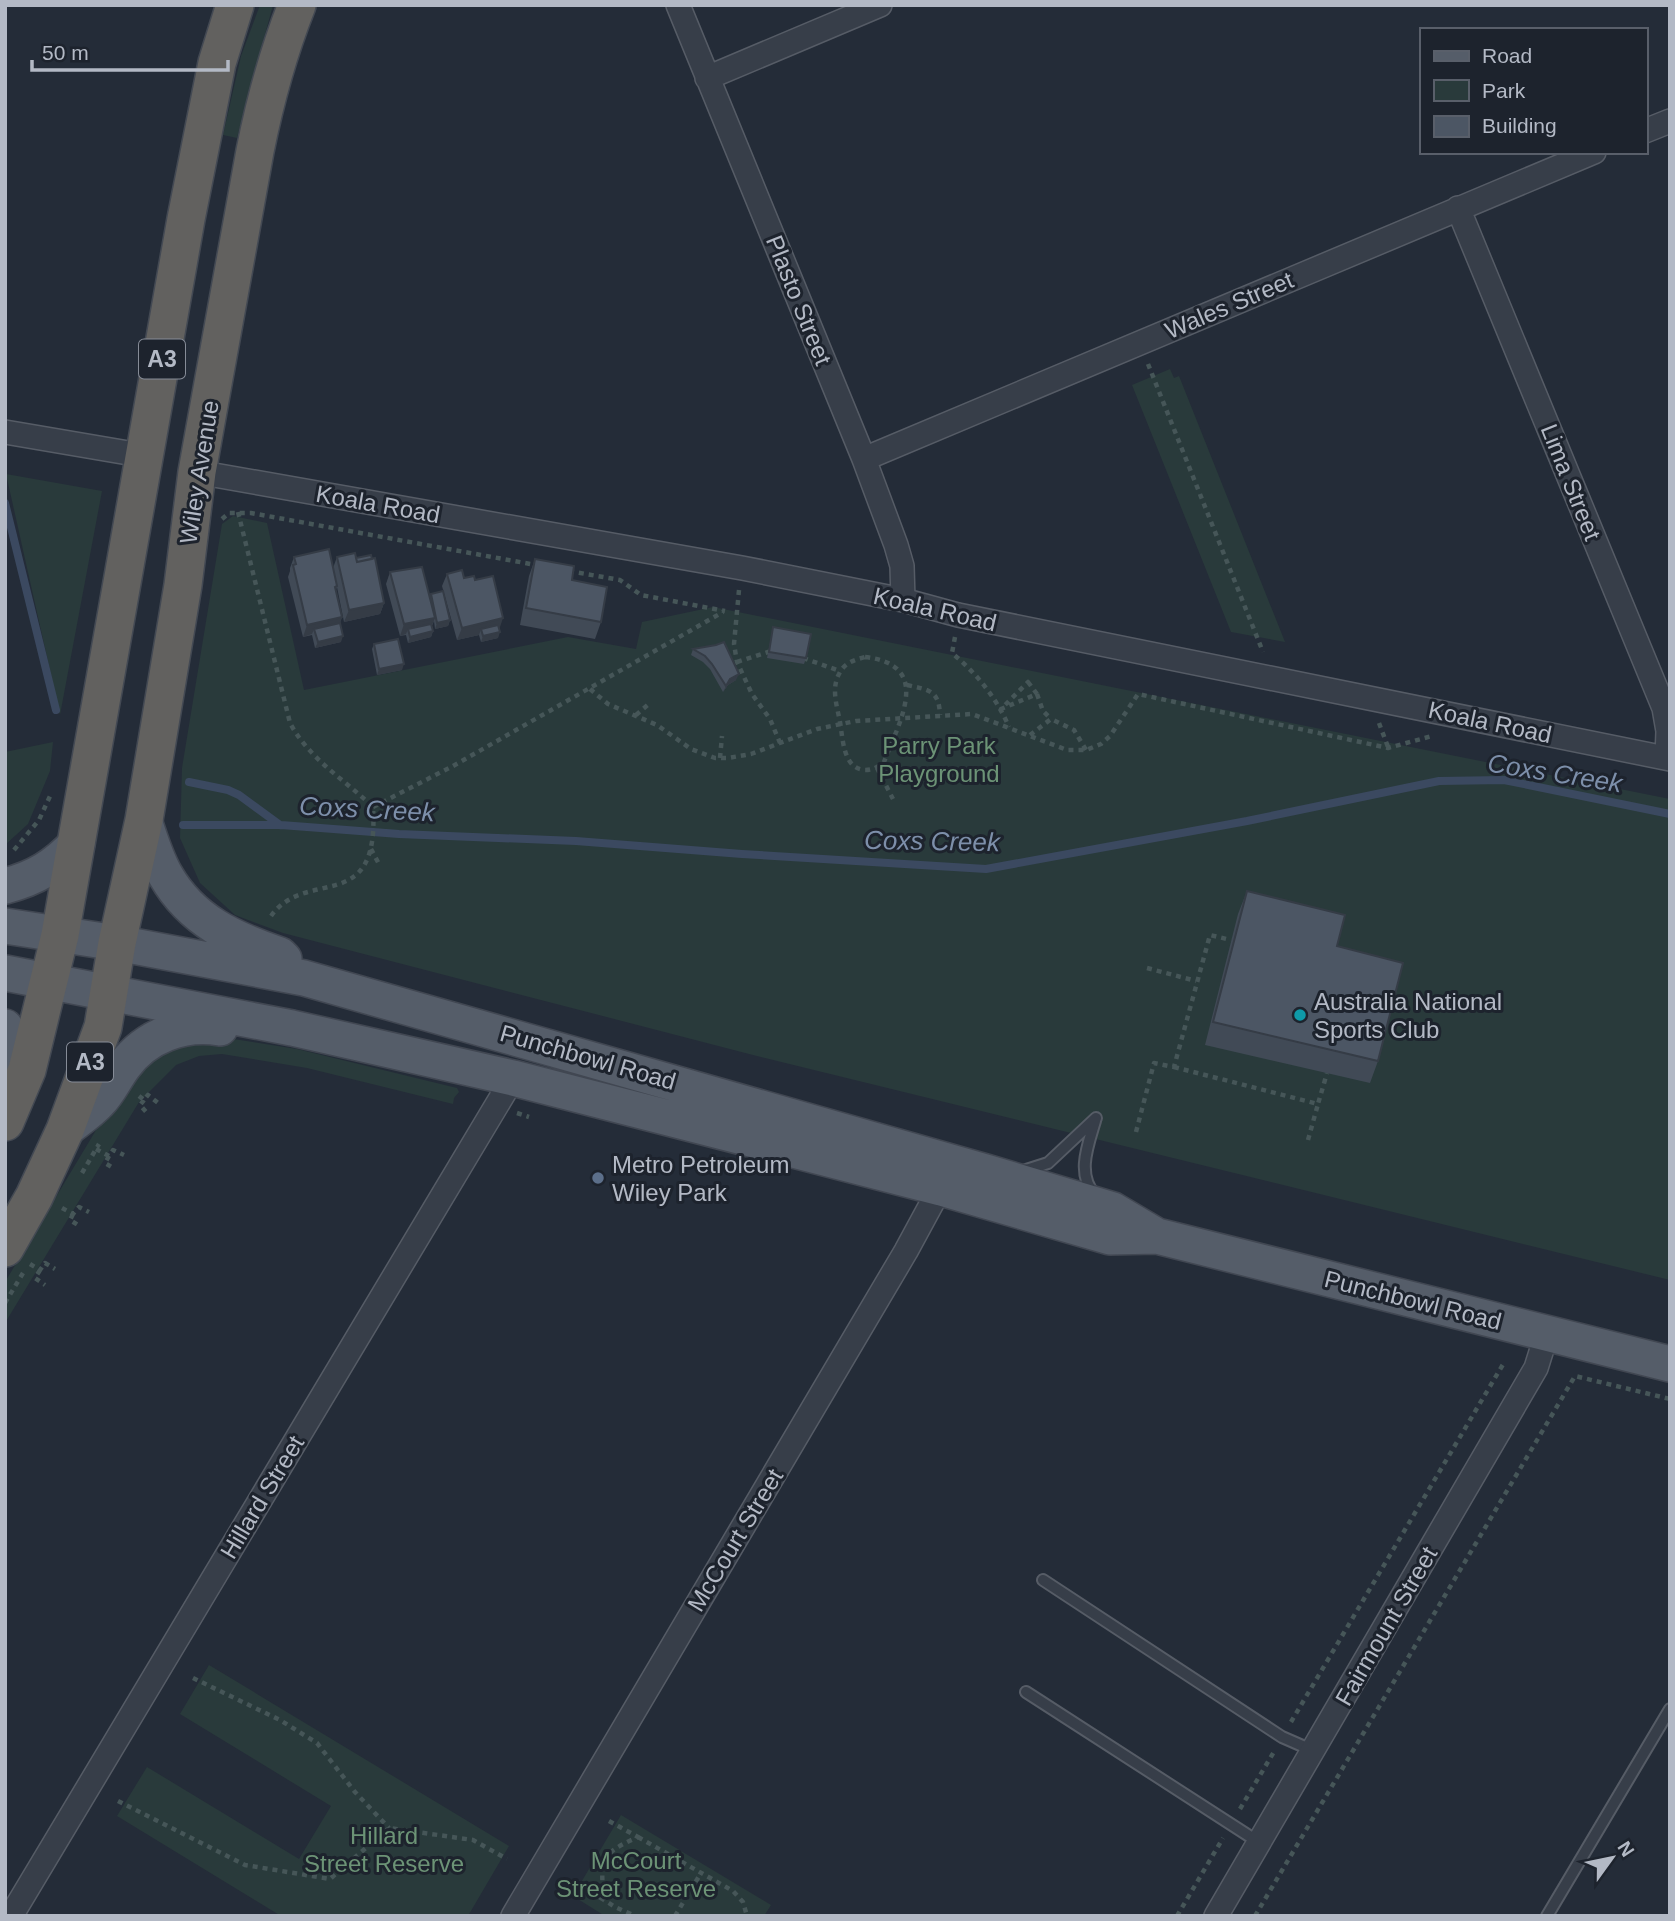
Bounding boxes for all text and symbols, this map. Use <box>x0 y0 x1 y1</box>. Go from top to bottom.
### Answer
scale bar <box>32 28 228 72</box>
legend <box>1420 28 1647 154</box>
text: 50 m <box>42 41 89 64</box>
text: Road <box>1482 44 1532 67</box>
text: Park <box>1482 79 1526 102</box>
text: Building <box>1482 114 1557 137</box>
street label: Plasto Street <box>761 231 837 369</box>
street label: Wales Street <box>1161 266 1297 344</box>
road number: A3 <box>139 340 185 378</box>
street label: Wiley Avenue <box>174 398 224 546</box>
street label: Lima Street <box>1535 420 1607 544</box>
street label: Koala Road <box>314 480 442 528</box>
street label: Koala Road <box>871 582 999 636</box>
street label: Koala Road <box>1426 696 1554 748</box>
park label: Parry Park Playground <box>878 732 1000 787</box>
water label: Coxs Creek <box>1486 748 1626 799</box>
water label: Coxs Creek <box>298 790 438 828</box>
water label: Coxs Creek <box>864 825 1002 857</box>
place label: Australia National Sports Club <box>1314 988 1502 1043</box>
marker: Australia National Sports Club <box>1292 1007 1308 1023</box>
street label: Punchbowl Road <box>497 1019 679 1095</box>
road number: A3 <box>67 1042 113 1082</box>
place label: Metro Petroleum Wiley Park <box>612 1151 789 1206</box>
marker: Metro Petroleum Wiley Park <box>590 1170 606 1186</box>
street label: Punchbowl Road <box>1322 1265 1504 1335</box>
street label: Hillard Street <box>215 1430 309 1563</box>
street label: McCourt Street <box>682 1464 788 1616</box>
street label: Fairmount Street <box>1330 1542 1443 1710</box>
park label: Hillard Street Reserve <box>304 1822 464 1877</box>
north arrow <box>1577 1823 1647 1893</box>
text: N <box>1613 1838 1638 1860</box>
park label: McCourt Street Reserve <box>556 1847 716 1902</box>

